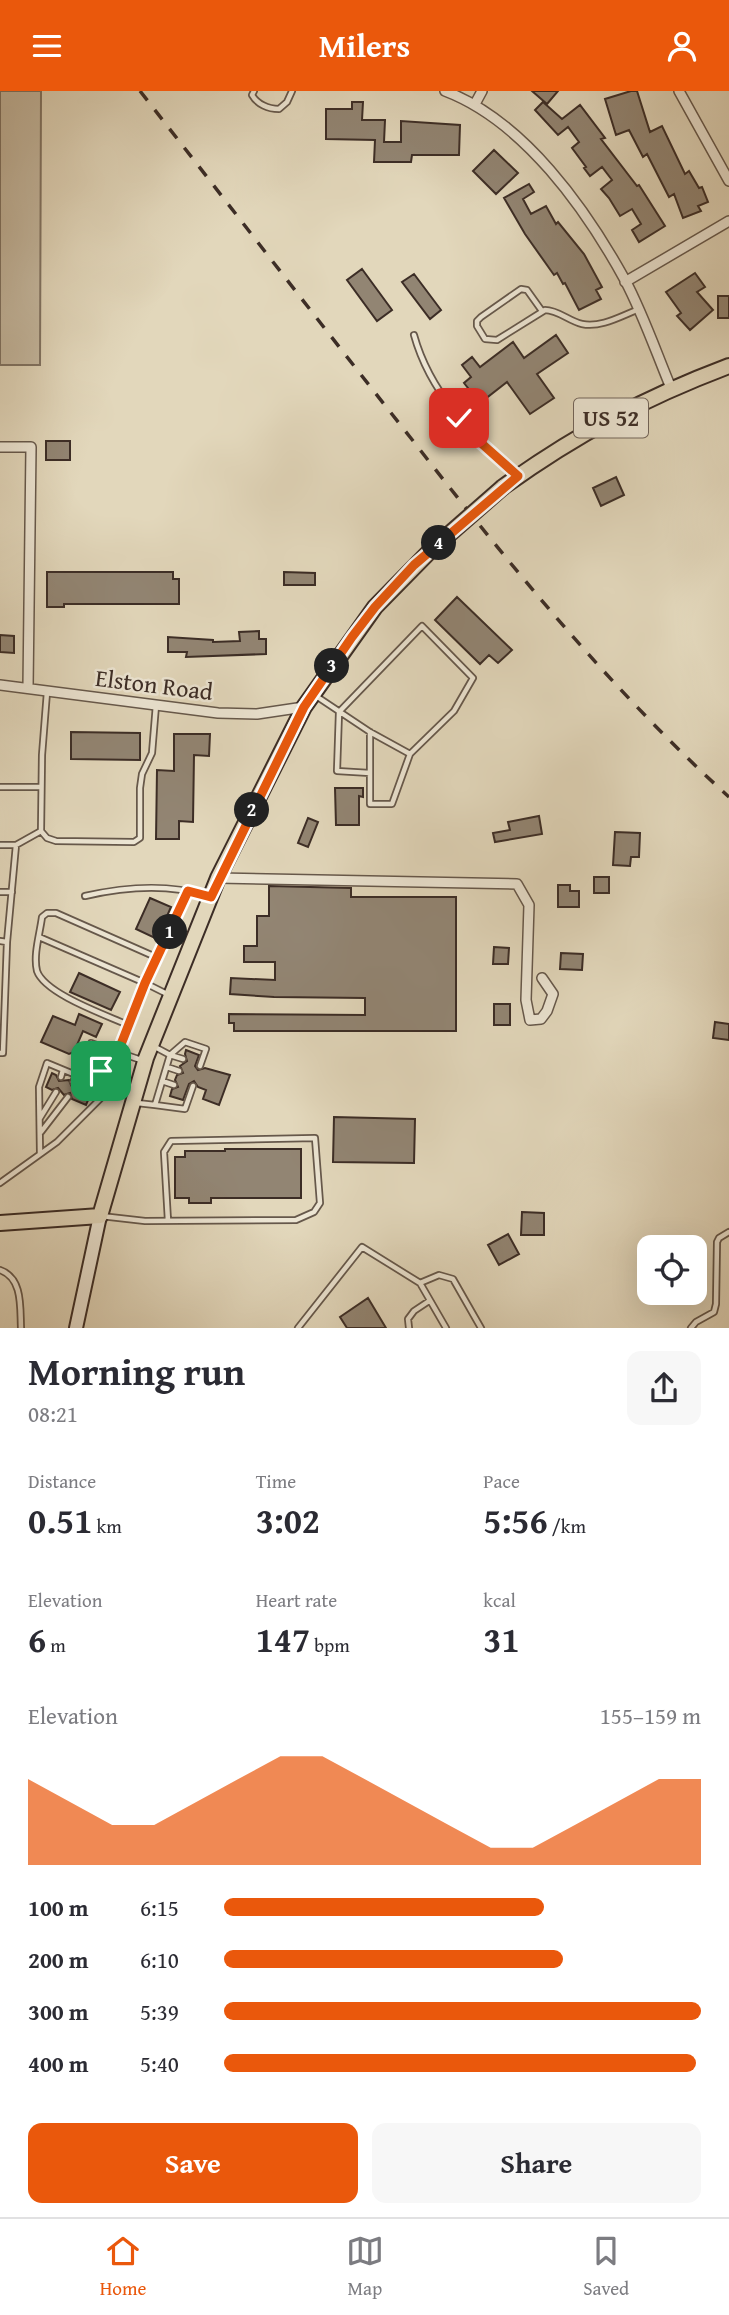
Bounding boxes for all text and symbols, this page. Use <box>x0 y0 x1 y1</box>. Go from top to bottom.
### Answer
text: Milers <box>319 22 410 69</box>
icon: menu <box>28 27 66 65</box>
icon: person <box>663 27 701 65</box>
pin <box>429 388 489 448</box>
icon: check <box>440 399 478 437</box>
road number: US 52 <box>574 399 648 437</box>
pin: 4 <box>422 525 457 561</box>
text: 4 <box>434 528 443 556</box>
pin: 3 <box>314 649 350 683</box>
text: 3 <box>327 651 336 679</box>
street label: Elston Road <box>93 660 215 709</box>
pin: 2 <box>234 793 270 827</box>
text: 2 <box>247 795 256 823</box>
pin: 1 <box>152 915 188 949</box>
text: 1 <box>165 917 174 945</box>
pin <box>71 1041 131 1101</box>
icon: arrive <box>82 1052 120 1090</box>
map controls <box>637 1235 707 1305</box>
button: locate <box>637 1235 707 1305</box>
text: Morning run <box>28 1343 245 1399</box>
button: share <box>627 1351 701 1425</box>
text: 08:21 <box>28 1397 78 1430</box>
text: Distance <box>28 1467 96 1495</box>
text: Time <box>256 1467 296 1495</box>
text: Pace <box>483 1467 520 1495</box>
text: 0.51 <box>28 1495 92 1546</box>
text: 3:02 <box>256 1495 320 1546</box>
text: 5:56 <box>483 1495 548 1546</box>
text: km <box>92 1512 122 1540</box>
text: /km <box>548 1512 586 1540</box>
text: Elevation <box>28 1586 102 1614</box>
text: Heart rate <box>256 1586 337 1614</box>
text: kcal <box>483 1586 516 1614</box>
text: 6 <box>28 1614 46 1665</box>
text: 147 <box>256 1614 310 1665</box>
text: 31 <box>483 1614 520 1665</box>
text: m <box>46 1631 66 1659</box>
text: bpm <box>310 1631 350 1659</box>
text: Elevation <box>28 1699 118 1732</box>
text: 155–159 m <box>600 1699 701 1732</box>
text: 100 m <box>28 1891 89 1924</box>
text: 6:15 <box>140 1891 179 1924</box>
text: 200 m <box>28 1943 89 1976</box>
text: 6:10 <box>140 1943 179 1976</box>
text: 300 m <box>28 1995 89 2028</box>
text: 5:39 <box>140 1995 179 2028</box>
text: 400 m <box>28 2047 89 2080</box>
text: 5:40 <box>140 2047 179 2080</box>
button: Save <box>28 2123 358 2203</box>
button: Share <box>372 2123 701 2203</box>
tab: Home <box>100 2232 146 2302</box>
tab: Map <box>346 2232 384 2302</box>
tab: Saved <box>583 2232 629 2302</box>

